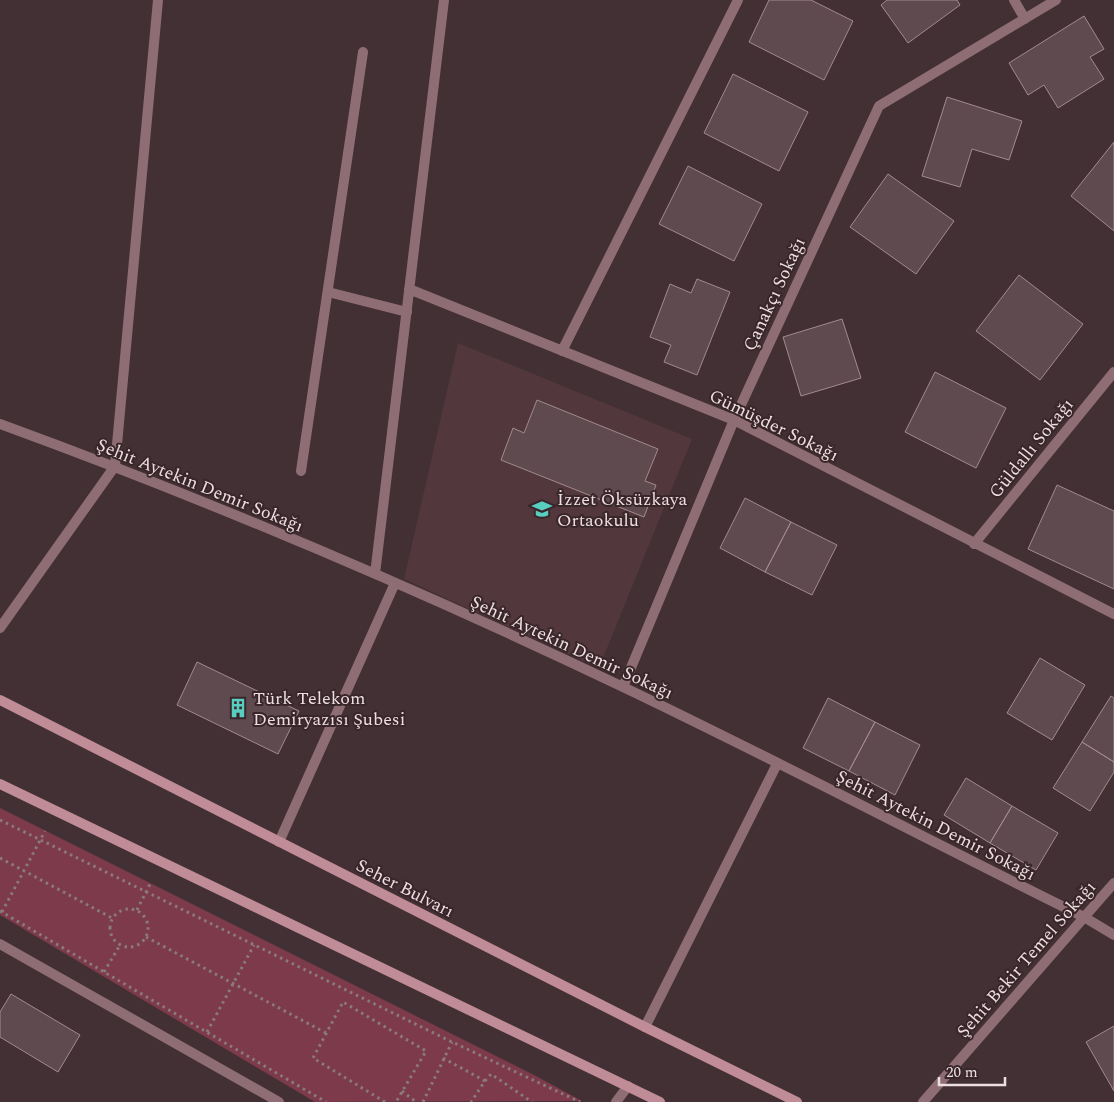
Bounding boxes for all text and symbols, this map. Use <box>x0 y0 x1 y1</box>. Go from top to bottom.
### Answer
street label: Çanakçı Sokağı <box>736 233 813 356</box>
street label: Gümüşder Sokağı <box>704 382 843 469</box>
street label: Güldallı Sokağı <box>982 392 1080 504</box>
street label: Şehit Aytekin Demir Sokağı <box>92 432 307 539</box>
place label: İzzet Öksüzkaya Ortaokulu <box>557 486 687 534</box>
school or university icon: İzzet Öksüzkaya Ortaokulu <box>531 498 553 520</box>
street label: Şehit Aytekin Demir Sokağı <box>466 588 678 706</box>
place label: Türk Telekom Demiryazısı Şubesi <box>253 685 405 733</box>
building icon: Türk Telekom Demiryazısı Şubesi <box>227 697 249 719</box>
street label: Şehit Aytekin Demir Sokağı <box>831 763 1040 888</box>
street label: Seher Bulvarı <box>351 852 459 925</box>
street label: Şehit Bekir Temel Sokağı <box>950 875 1102 1044</box>
scale bar <box>939 1054 1005 1086</box>
text: 20 m <box>946 1061 978 1084</box>

